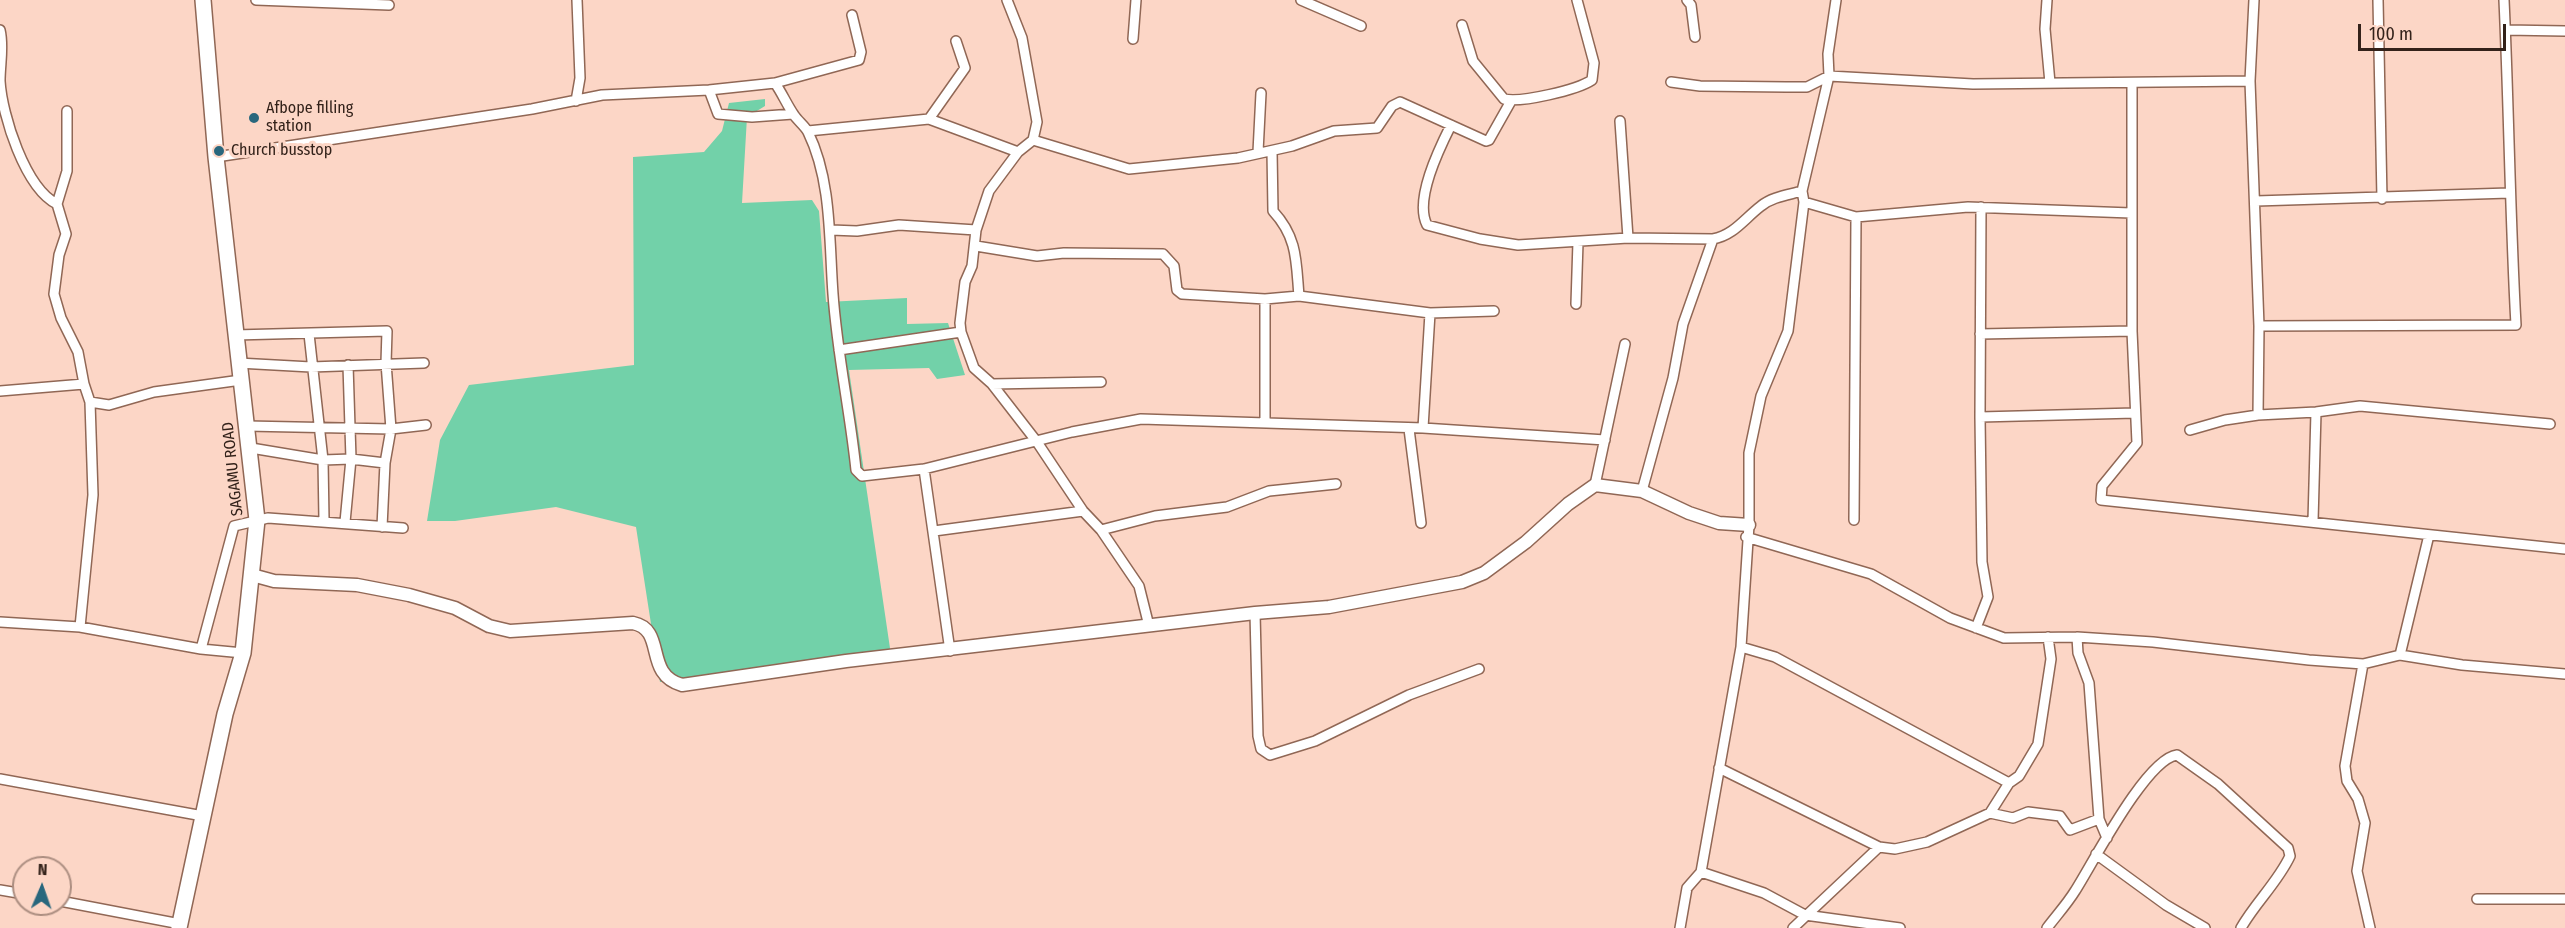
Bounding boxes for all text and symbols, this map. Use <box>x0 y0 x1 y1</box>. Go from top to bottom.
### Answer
scale bar <box>2361 12 2510 50</box>
text: 100 m <box>2369 23 2413 45</box>
place label: Afbope filling station <box>266 99 353 137</box>
marker: Afbope filling station <box>247 111 261 125</box>
place label: Church busstop <box>231 141 332 161</box>
marker: Church busstop <box>212 144 226 158</box>
street label: SAGAMU ROAD <box>219 421 247 517</box>
north arrow <box>12 856 72 916</box>
text: N <box>37 860 48 879</box>

